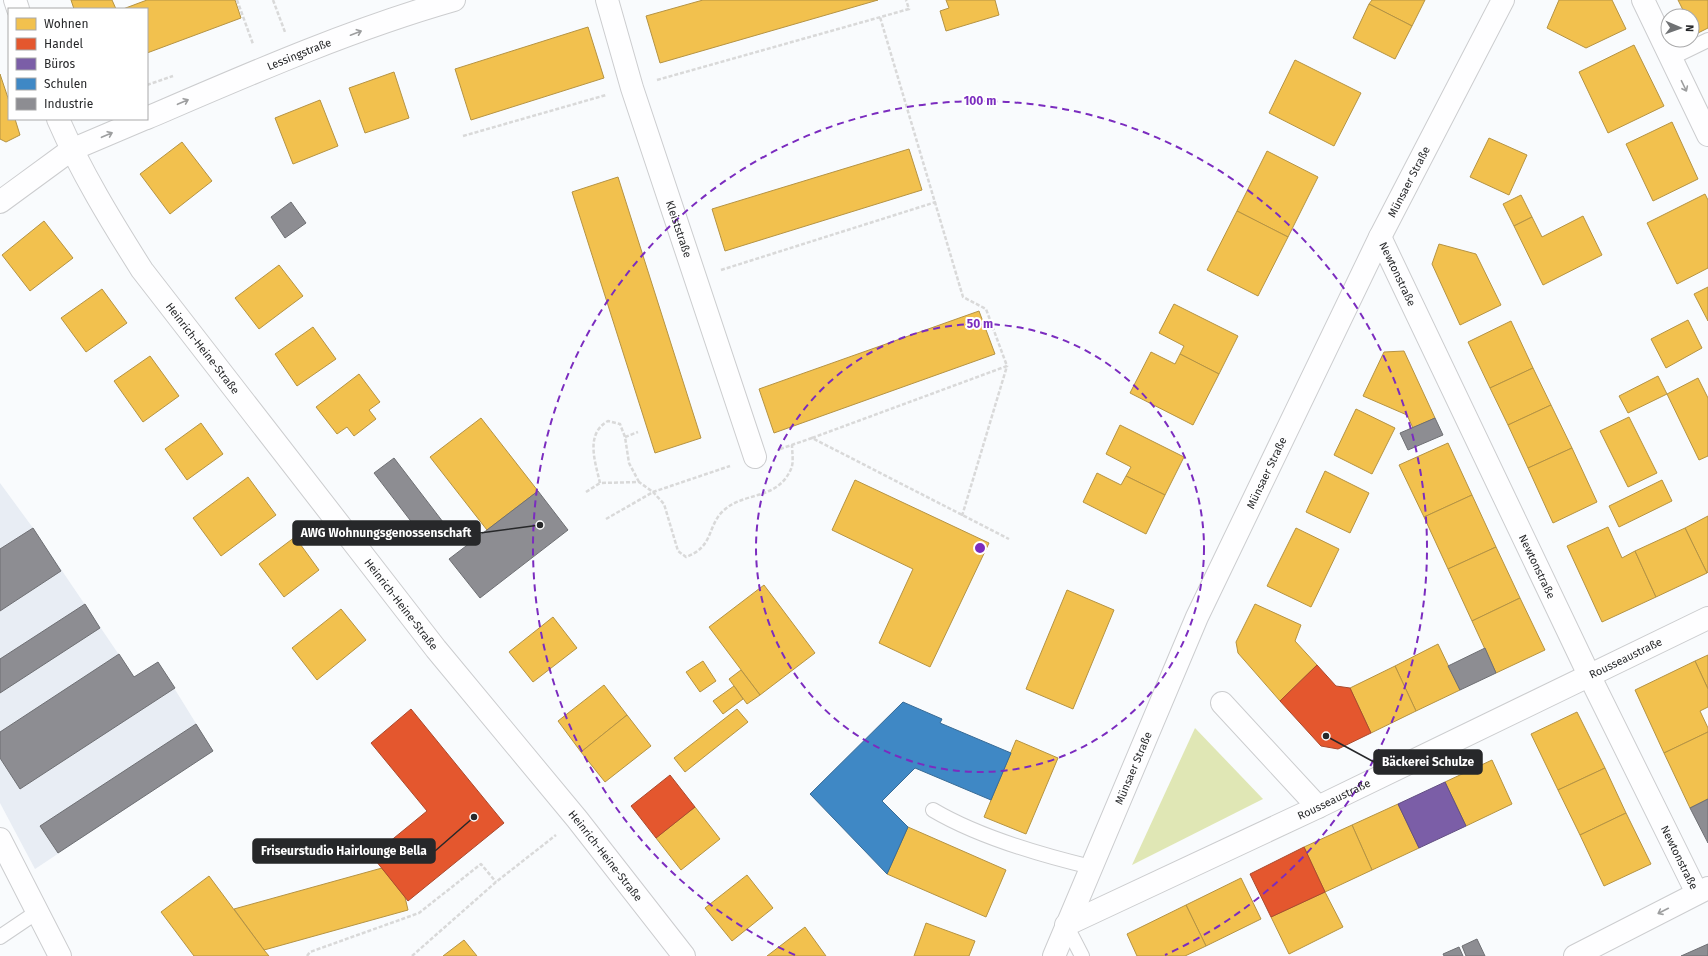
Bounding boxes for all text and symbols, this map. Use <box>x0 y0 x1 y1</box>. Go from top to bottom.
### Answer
legend <box>8 8 148 120</box>
north arrow <box>1660 8 1700 48</box>
text: Wohnen <box>44 17 88 31</box>
text: N <box>1683 24 1696 32</box>
one-way arrow <box>349 29 361 37</box>
street label: Lessingstraße <box>265 36 333 73</box>
text: Handel <box>44 37 83 51</box>
text: Büros <box>44 57 76 71</box>
text: Schulen <box>44 77 87 91</box>
one-way arrow <box>1681 79 1688 91</box>
text: 100 m <box>964 94 996 108</box>
text: Industrie <box>44 97 93 111</box>
one-way arrow <box>176 98 188 106</box>
one-way arrow <box>101 131 113 138</box>
street label: Münsaer Straße <box>1385 144 1433 220</box>
street label: Kleiststraße <box>663 199 694 259</box>
street label: Newtonstraße <box>1376 240 1418 308</box>
street label: Heinrich-Heine-Straße <box>163 300 242 397</box>
text: 50 m <box>967 317 993 331</box>
street label: Münsaer Straße <box>1244 435 1290 511</box>
callout: AWG Wohnungsgenossenschaft <box>293 521 480 545</box>
text: AWG Wohnungsgenossenschaft <box>300 526 472 540</box>
street label: Newtonstraße <box>1516 532 1558 601</box>
centre of rings <box>973 541 987 555</box>
street label: Heinrich-Heine-Straße <box>361 556 440 653</box>
street label: Rousseaustraße <box>1587 635 1664 682</box>
street label: Münsaer Straße <box>1113 730 1155 807</box>
callout: Bäckerei Schulze <box>1374 750 1482 774</box>
text: Bäckerei Schulze <box>1382 755 1474 769</box>
street label: Rousseaustraße <box>1296 777 1373 823</box>
street label: Heinrich-Heine-Straße <box>566 808 645 904</box>
street label: Newtonstraße <box>1658 824 1700 892</box>
callout: Friseurstudio Hairlounge Bella <box>253 839 435 863</box>
text: Friseurstudio Hairlounge Bella <box>261 844 427 858</box>
one-way arrow <box>1657 908 1669 915</box>

